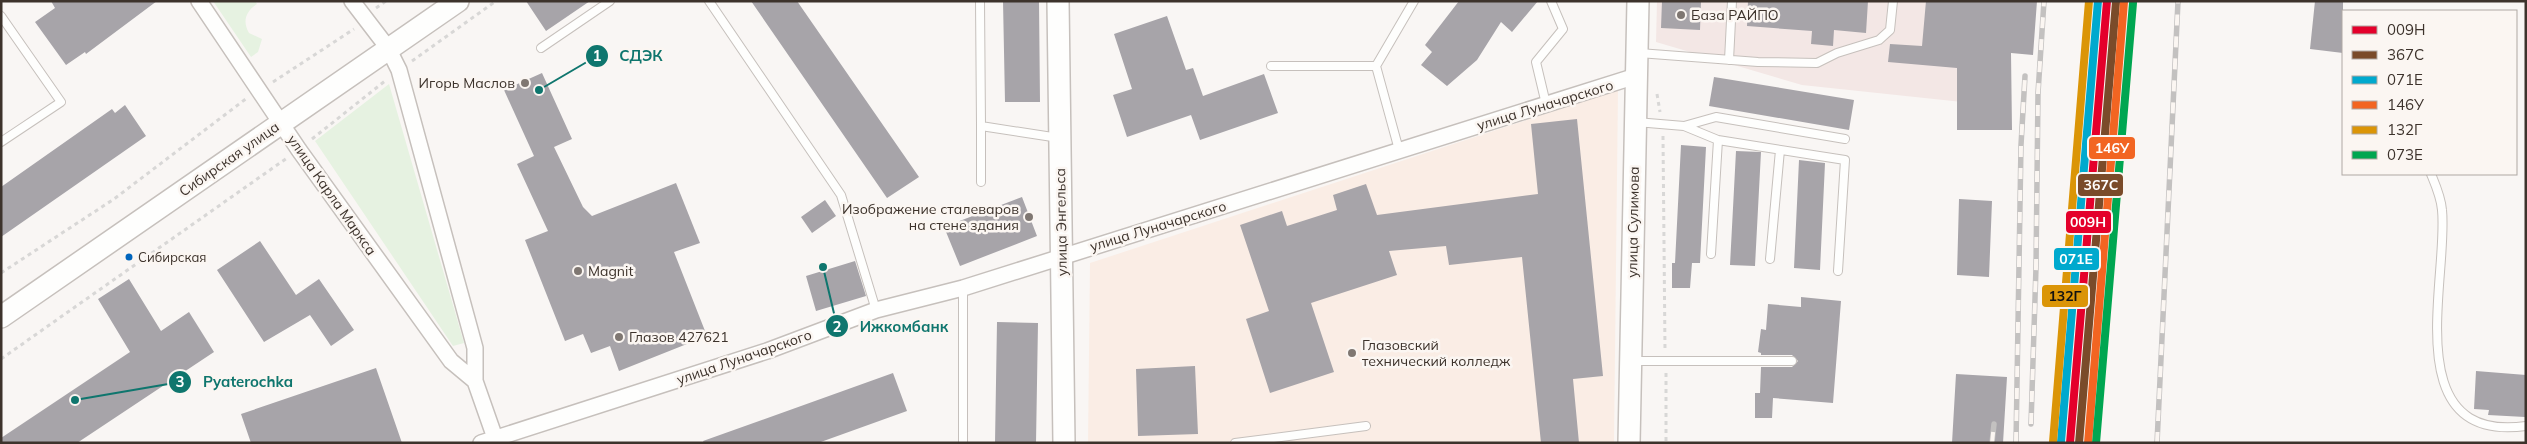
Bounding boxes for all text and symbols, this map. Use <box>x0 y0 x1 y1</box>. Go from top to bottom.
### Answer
place label: База РАЙПО <box>1691 6 1779 24</box>
marker: База РАЙПО <box>1675 9 1687 21</box>
legend <box>2342 10 2517 175</box>
text: 009Н <box>2387 20 2426 39</box>
callout: СДЭК <box>584 41 673 71</box>
text: 367С <box>2387 45 2424 64</box>
text: 1 <box>592 46 602 65</box>
text: СДЭК <box>619 46 663 65</box>
text: 071Е <box>2387 70 2423 89</box>
place label: Игорь Маслов <box>419 74 515 92</box>
street label: улица Луначарского <box>1475 76 1615 134</box>
marker: Игорь Маслов <box>519 77 531 89</box>
text: 146У <box>2387 95 2424 114</box>
street label: Сибирская улица <box>175 118 283 200</box>
text: 132Г <box>2387 120 2423 139</box>
street label: улица Карла Маркса <box>284 131 380 259</box>
line badge: 146У <box>2088 136 2136 160</box>
text: 146У <box>2095 139 2130 157</box>
text: 073Е <box>2387 145 2423 164</box>
street label: улица Сулимова <box>1623 166 1643 278</box>
street label: улица Энгельса <box>1051 168 1071 276</box>
line badge: 367С <box>2077 173 2124 197</box>
text: 367С <box>2084 176 2118 194</box>
street label: улица Луначарского <box>1088 197 1228 255</box>
place label: Изображение сталеваров на стене здания <box>842 200 1019 234</box>
line badge: 009Н <box>2065 210 2112 234</box>
marker: Изображение сталеваров на стене здания <box>1023 211 1035 223</box>
text: 009Н <box>2070 213 2106 231</box>
line badge: 071Е <box>2053 247 2100 271</box>
place label: Сибирская <box>138 249 206 265</box>
text: 071Е <box>2059 250 2093 268</box>
marker: Сибирская <box>124 252 134 262</box>
place label: Magnit <box>588 262 633 280</box>
marker: Magnit <box>572 265 584 277</box>
line badge: 132Г <box>2041 284 2089 308</box>
text: 132Г <box>2048 287 2082 305</box>
callout: Ижкомбанк <box>825 311 958 341</box>
text: 2 <box>832 317 842 336</box>
text: Ижкомбанк <box>860 317 949 336</box>
street label: улица Луначарского <box>674 325 814 389</box>
place label: Глазов 427621 <box>629 328 729 346</box>
marker: Глазов 427621 <box>613 331 625 343</box>
place label: Глазовский технический колледж <box>1362 336 1511 370</box>
marker: Глазовский технический колледж <box>1346 347 1358 359</box>
callout: Pyaterochka <box>168 367 303 397</box>
text: 3 <box>175 372 185 391</box>
text: Pyaterochka <box>203 372 293 391</box>

